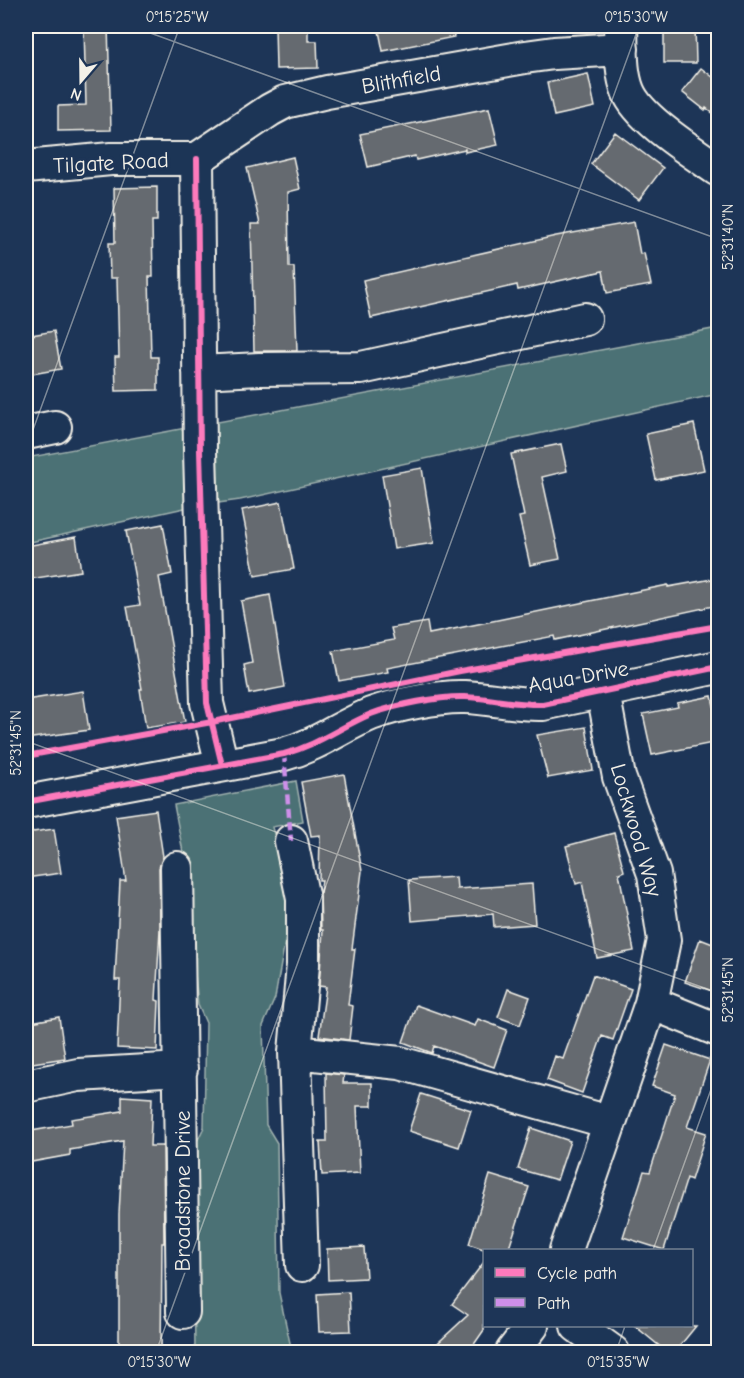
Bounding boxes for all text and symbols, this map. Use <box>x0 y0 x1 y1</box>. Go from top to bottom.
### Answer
text: 0°15'25"W <box>146 8 208 26</box>
text: 0°15'30"W <box>604 8 668 26</box>
north arrow <box>51 51 111 111</box>
street label: Blithfield <box>359 60 443 100</box>
text: N <box>68 84 84 104</box>
street label: Tilgate Road <box>53 147 170 179</box>
text: 52°31'40"N <box>719 204 737 270</box>
street label: Aqua Drive <box>526 655 630 699</box>
text: 52°31'45"N <box>7 710 25 776</box>
street label: Lockwood Way <box>605 761 668 900</box>
text: 52°31'45"N <box>719 957 737 1023</box>
street label: Broadstone Drive <box>170 1111 196 1271</box>
legend <box>483 1249 693 1327</box>
text: Cycle path <box>537 1263 617 1284</box>
text: Path <box>537 1293 570 1314</box>
text: 0°15'30"W <box>127 1353 191 1371</box>
text: 0°15'35"W <box>587 1353 649 1371</box>

